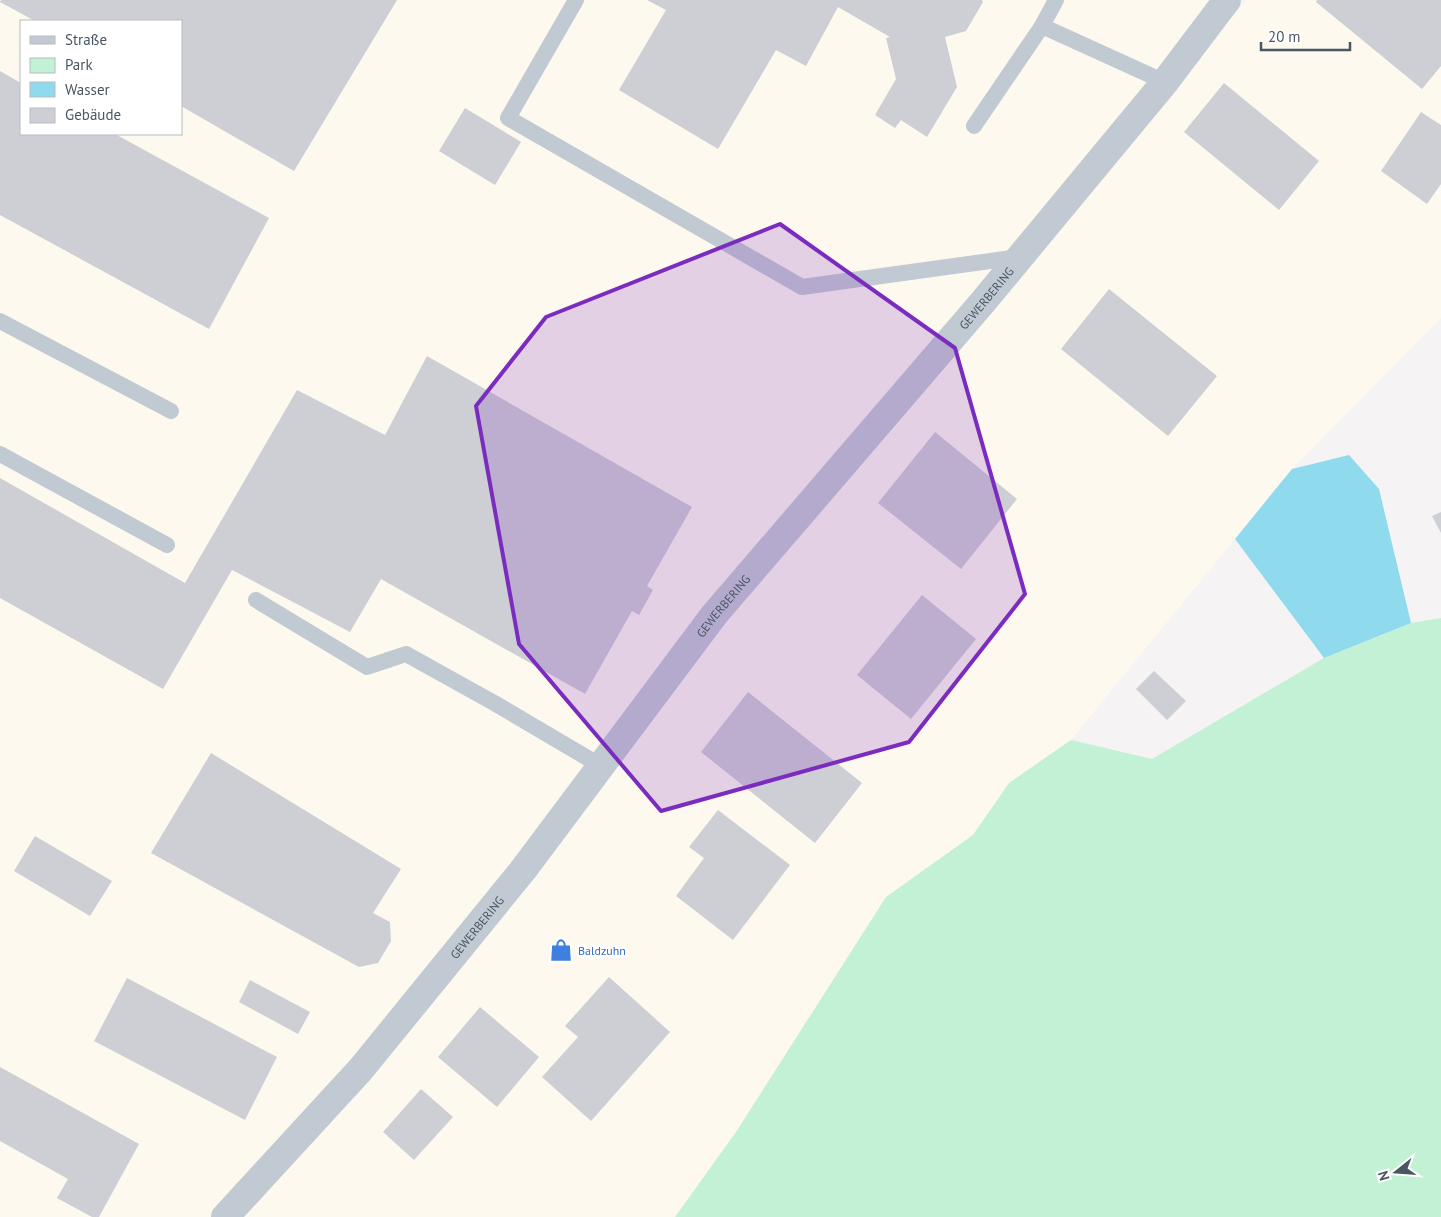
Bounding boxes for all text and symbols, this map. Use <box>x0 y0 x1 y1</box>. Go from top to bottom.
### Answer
legend <box>20 20 182 135</box>
scale bar <box>1261 20 1350 52</box>
text: 20 m <box>1268 27 1301 46</box>
text: Straße <box>65 30 107 49</box>
text: Park <box>65 55 93 74</box>
text: Wasser <box>65 80 110 99</box>
text: Gebäude <box>65 105 121 124</box>
street label: GEWERBERING <box>956 264 1016 332</box>
street label: GEWERBERING <box>693 571 753 640</box>
street label: GEWERBERING <box>446 893 507 962</box>
shop icon: Baldzuhn <box>548 937 574 963</box>
place label: Baldzuhn <box>578 943 626 958</box>
north arrow <box>1371 1147 1421 1197</box>
text: N <box>1374 1169 1394 1183</box>

